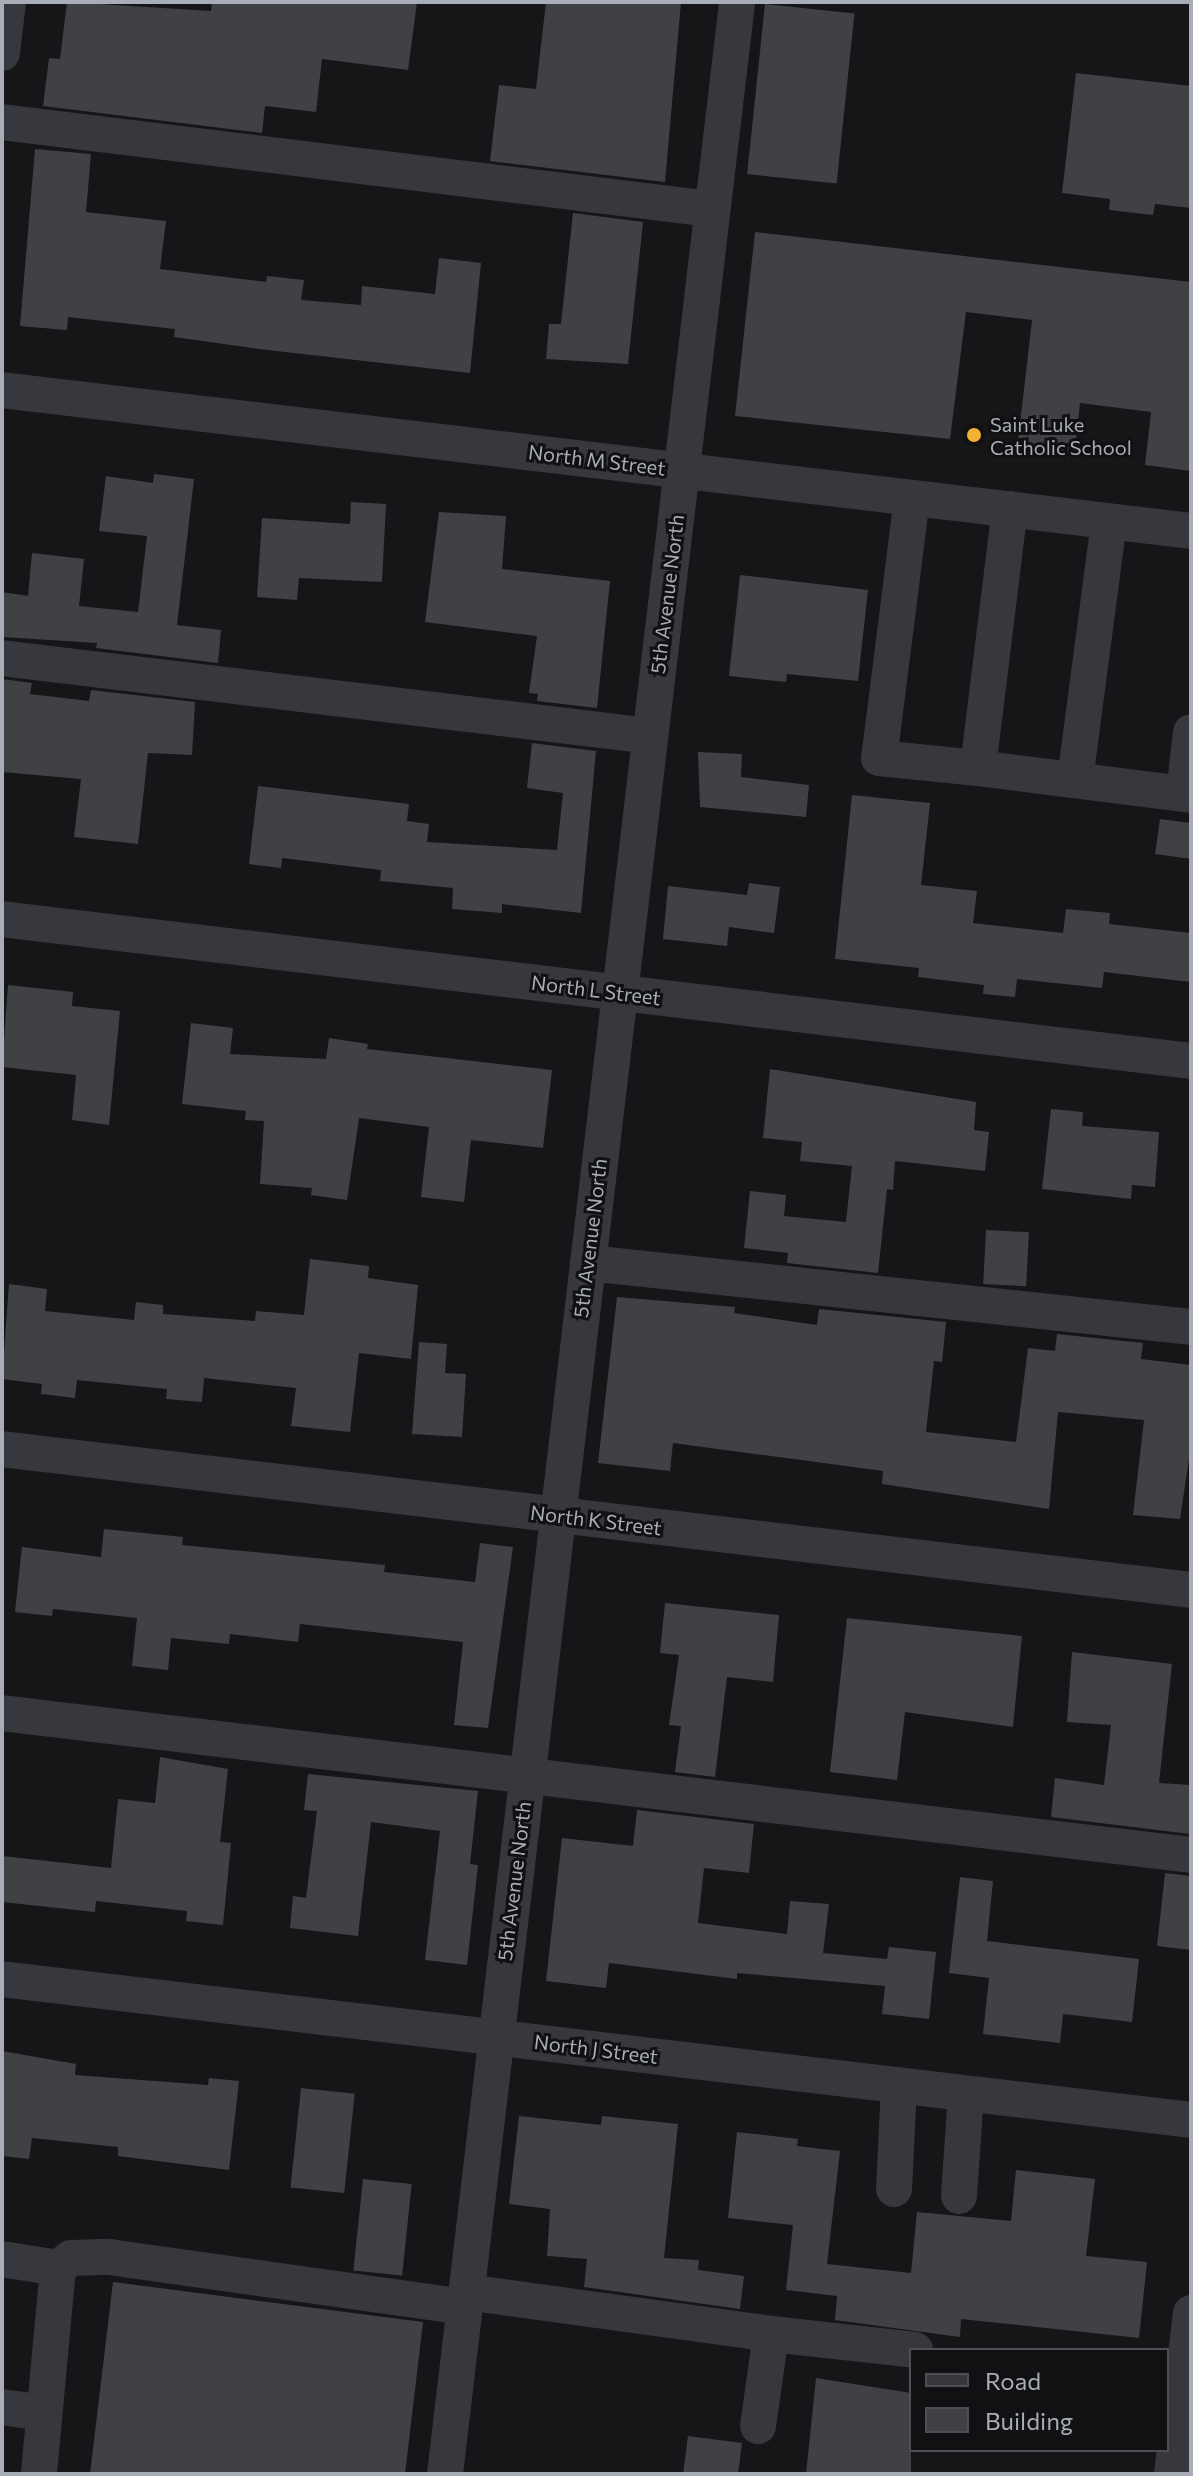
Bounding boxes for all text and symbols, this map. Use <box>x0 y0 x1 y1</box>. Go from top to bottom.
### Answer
place label: Saint Luke Catholic School <box>990 412 1132 459</box>
marker: Saint Luke Catholic School <box>965 426 983 444</box>
street label: North M Street <box>527 440 667 480</box>
street label: 5th Avenue North <box>645 513 689 675</box>
street label: North L Street <box>530 970 662 1010</box>
street label: 5th Avenue North <box>568 1157 612 1319</box>
street label: North K Street <box>529 1500 663 1540</box>
street label: 5th Avenue North <box>492 1800 536 1962</box>
street label: North J Street <box>533 2029 659 2069</box>
legend <box>909 2348 1169 2452</box>
text: Road <box>985 2366 1041 2395</box>
text: Building <box>985 2406 1073 2435</box>

